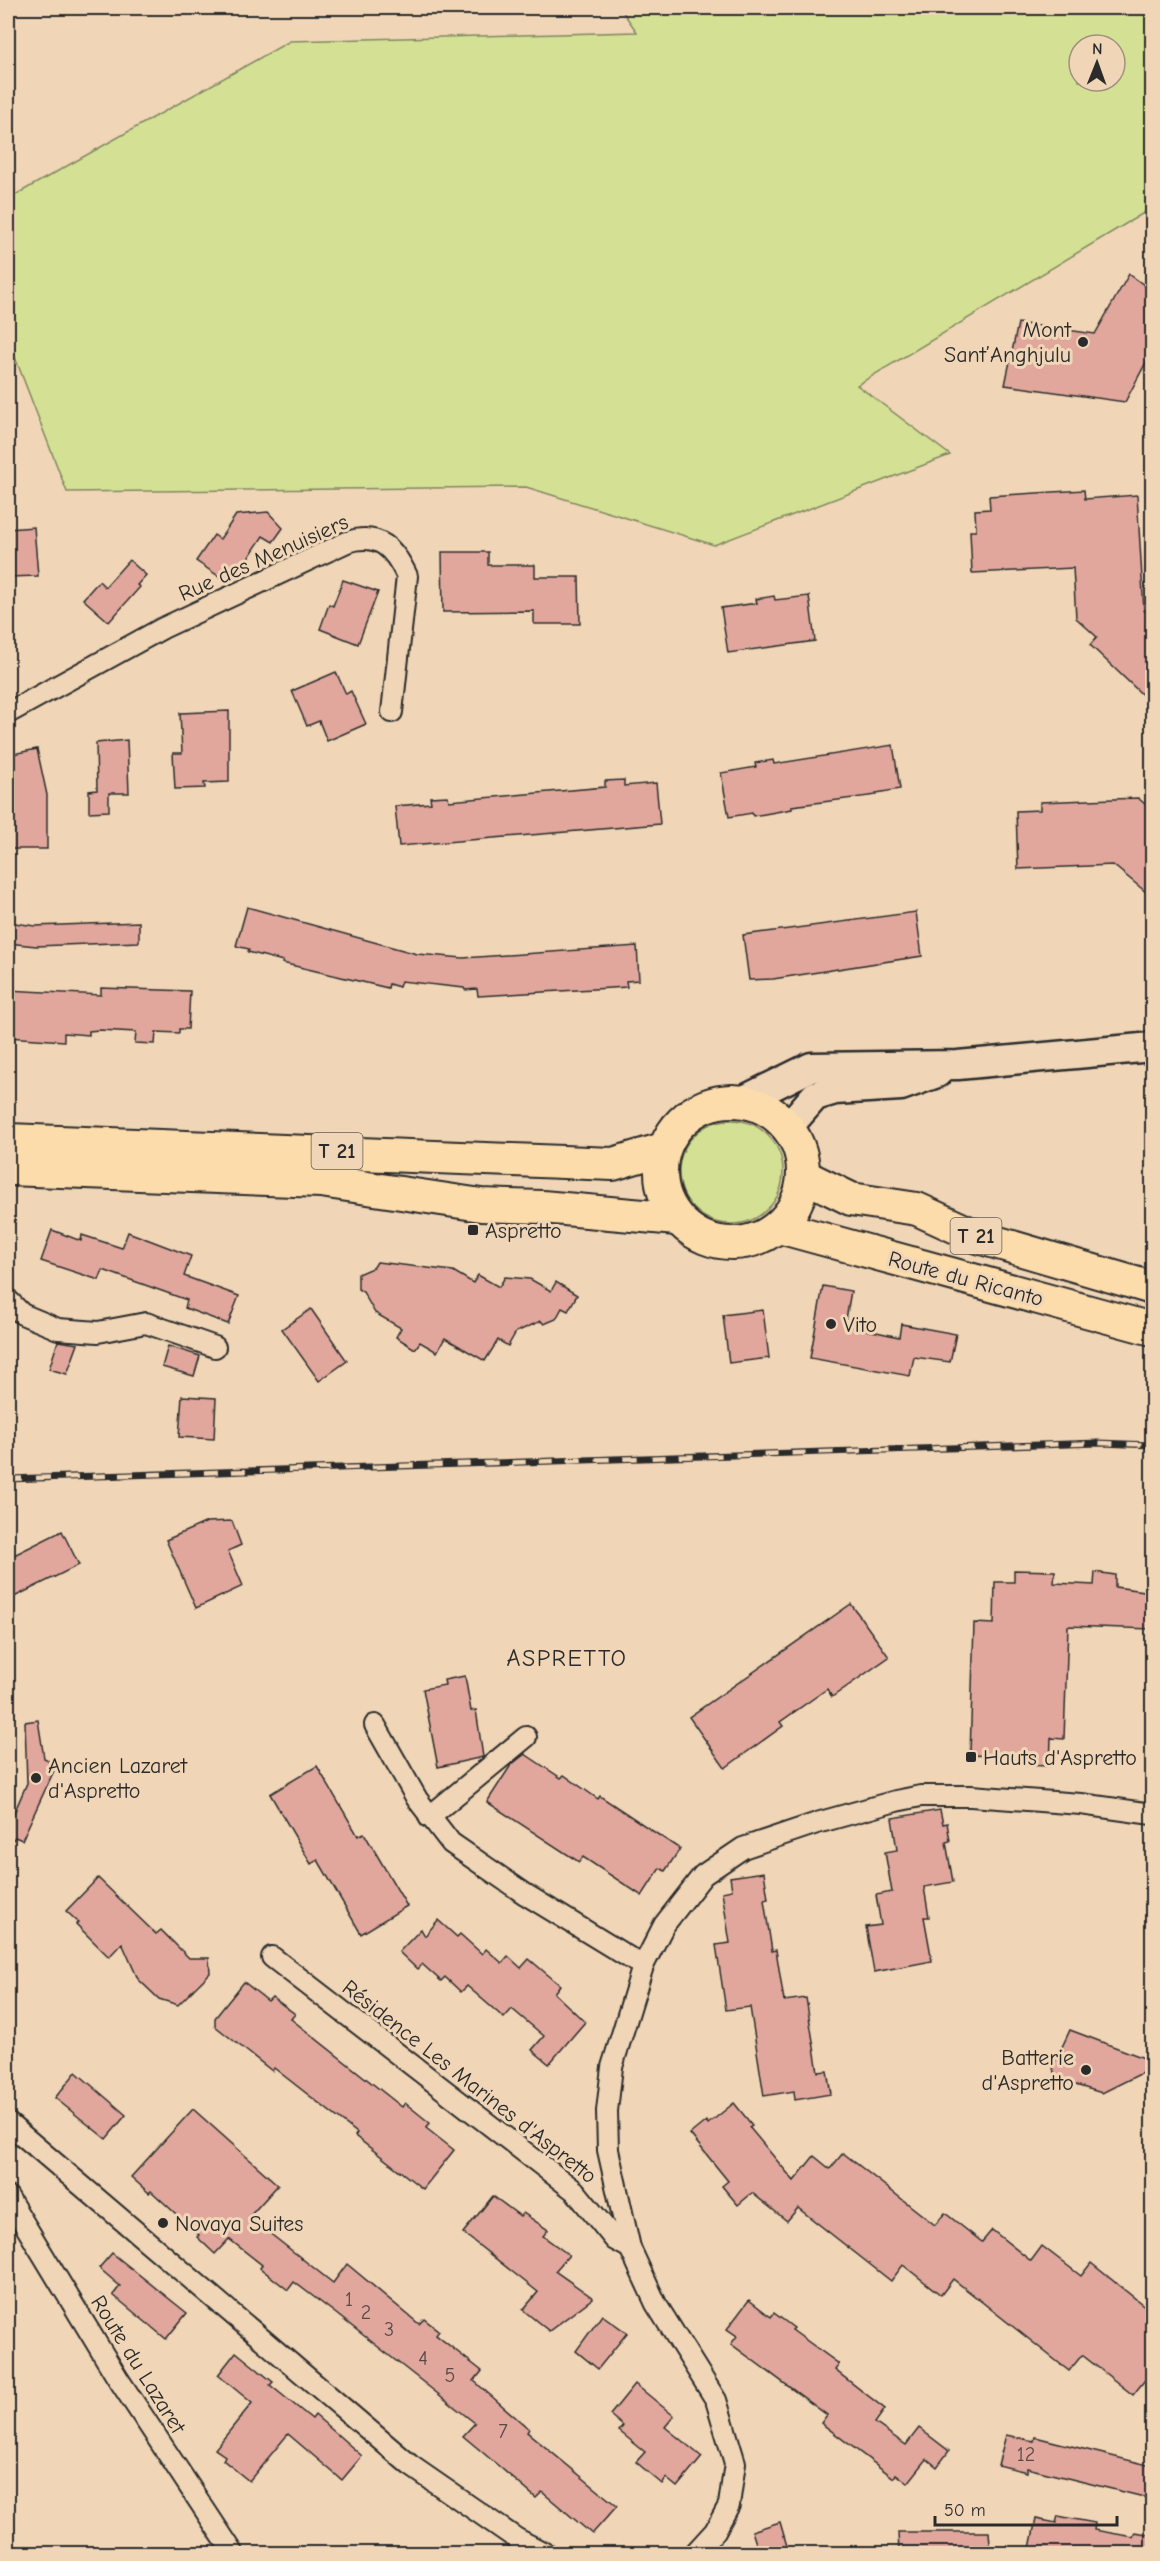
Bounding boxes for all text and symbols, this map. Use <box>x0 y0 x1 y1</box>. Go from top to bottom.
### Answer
north arrow <box>1067 33 1127 93</box>
text: N <box>1092 40 1103 58</box>
place label: Mont Sant’Anghjulu <box>944 317 1072 368</box>
marker: Mont Sant’Anghjulu <box>1076 335 1090 349</box>
street label: Rue des Menuisiers <box>175 509 352 607</box>
road number: T 21 <box>312 1133 362 1169</box>
place label: Aspretto <box>485 1218 562 1244</box>
road number: T 21 <box>950 1218 1002 1254</box>
marker: Aspretto <box>466 1223 480 1237</box>
street label: Route du Ricanto <box>885 1246 1046 1312</box>
place label: Vito <box>843 1312 877 1338</box>
marker: Vito <box>824 1317 838 1331</box>
district label: ASPRETTO <box>506 1644 628 1672</box>
place label: Hauts d'Aspretto <box>983 1745 1137 1771</box>
marker: Hauts d'Aspretto <box>964 1750 978 1764</box>
place label: Ancien Lazaret d'Aspretto <box>48 1753 188 1804</box>
marker: Ancien Lazaret d'Aspretto <box>29 1771 43 1785</box>
street label: Résidence Les Marines d'Aspretto <box>337 1974 602 2189</box>
place label: Batterie d'Aspretto <box>981 2045 1074 2096</box>
marker: Batterie d'Aspretto <box>1079 2063 1093 2077</box>
place label: Novaya Suites <box>175 2211 303 2237</box>
marker: Novaya Suites <box>156 2216 170 2230</box>
house number: 1 <box>345 2288 353 2311</box>
street label: Route du Lazaret <box>85 2291 191 2439</box>
house number: 2 <box>361 2301 371 2324</box>
house number: 3 <box>384 2318 394 2341</box>
house number: 4 <box>418 2347 428 2370</box>
house number: 5 <box>445 2364 455 2387</box>
house number: 7 <box>498 2420 508 2443</box>
house number: 12 <box>1017 2443 1035 2466</box>
scale bar <box>935 2489 1116 2527</box>
text: 50 m <box>944 2500 986 2521</box>

